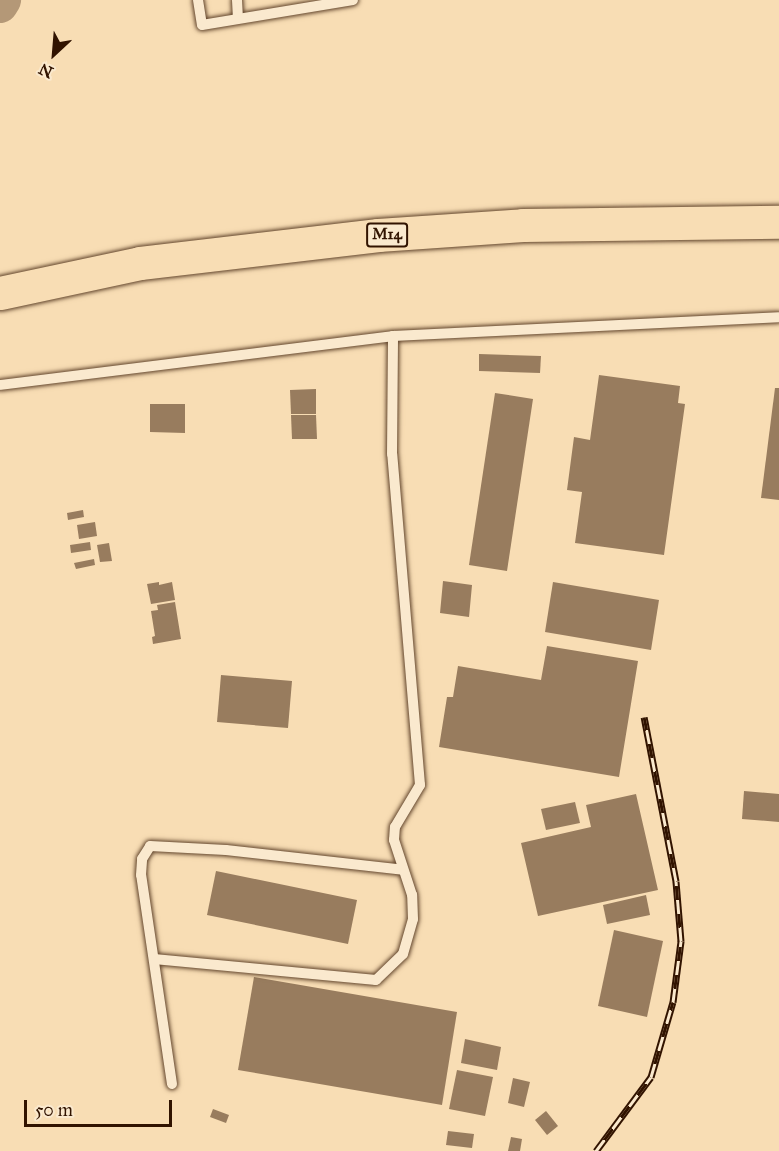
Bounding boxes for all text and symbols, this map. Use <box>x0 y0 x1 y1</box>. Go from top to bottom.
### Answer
north arrow <box>24 24 84 84</box>
text: N <box>36 59 56 82</box>
road number: M14 <box>366 223 408 247</box>
scale bar <box>27 1088 176 1126</box>
text: 50 m <box>35 1099 73 1121</box>

